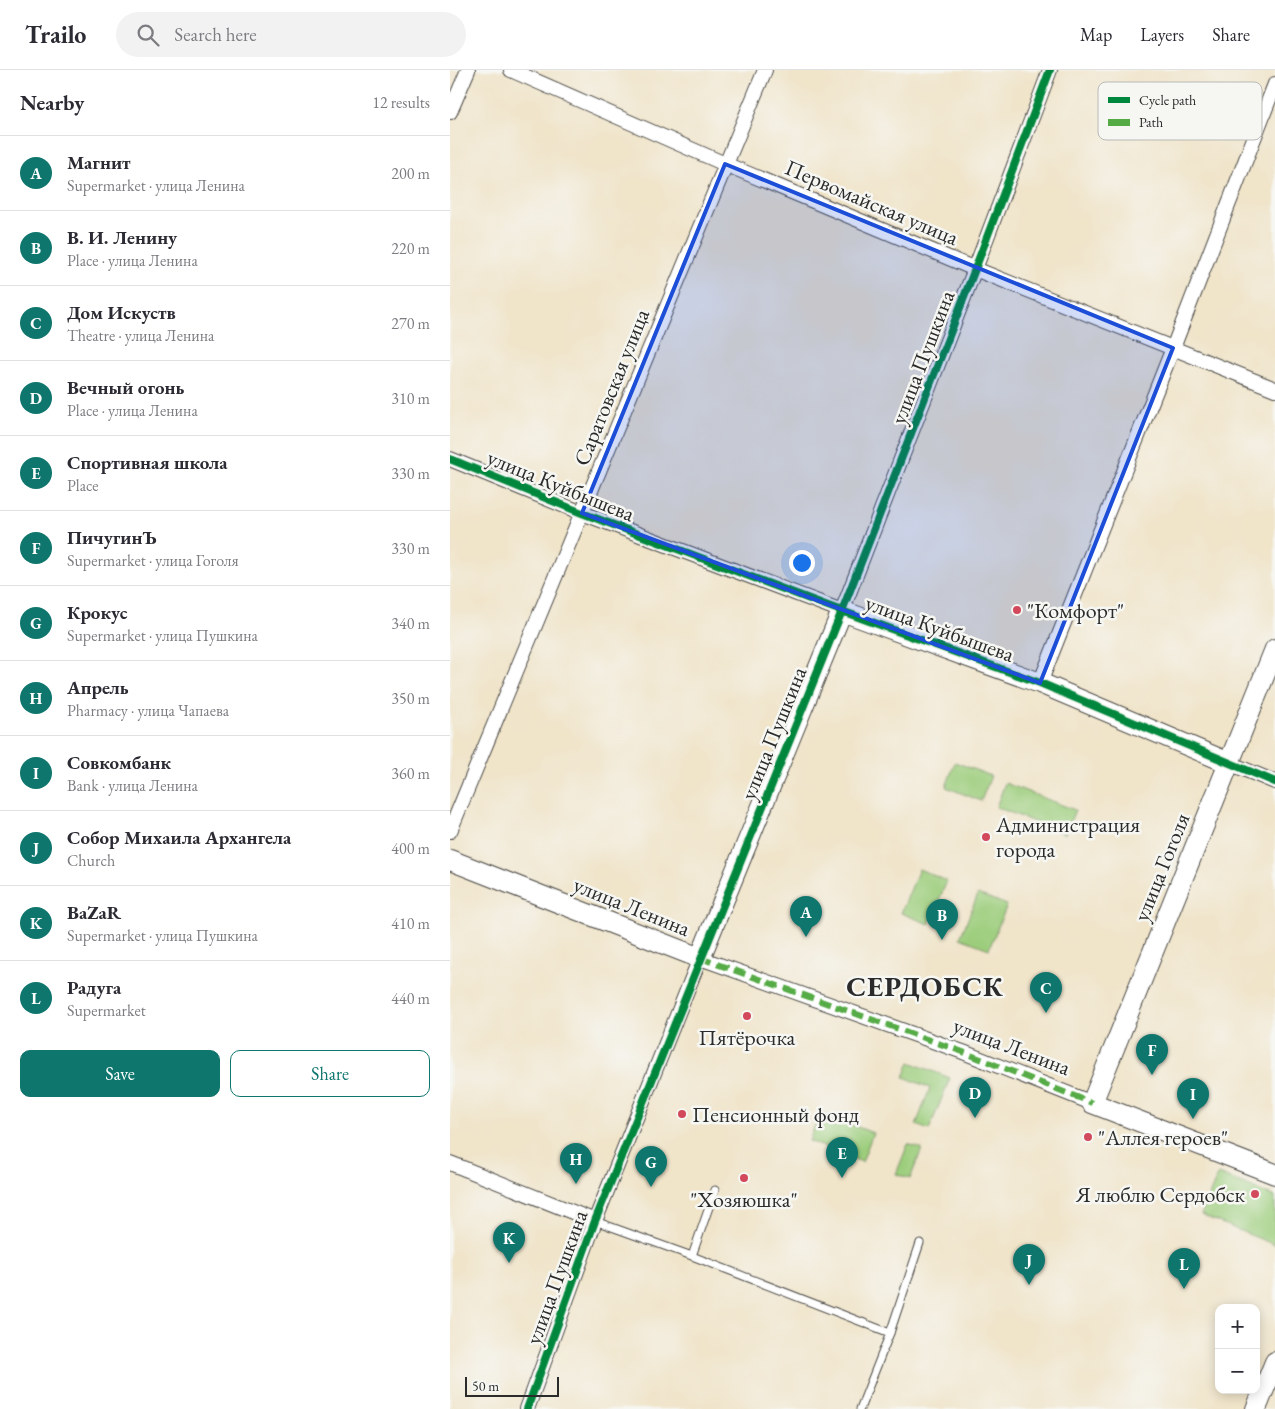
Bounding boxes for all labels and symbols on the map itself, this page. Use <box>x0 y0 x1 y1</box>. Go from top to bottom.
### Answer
legend <box>1098 82 1262 140</box>
text: Cycle path <box>1139 91 1196 109</box>
text: Path <box>1139 113 1163 131</box>
street label: Первомайская улица <box>781 153 963 252</box>
street label: улица Пушкина <box>884 286 961 428</box>
street label: Саратовская улица <box>567 304 656 470</box>
street label: улица Куйбышева <box>483 443 639 528</box>
your location <box>789 550 815 576</box>
street label: улица Куйбышева <box>861 588 1018 669</box>
place label: "Комфорт" <box>1027 596 1124 625</box>
marker: "Комфорт" <box>1011 604 1023 616</box>
street label: улица Пушкина <box>734 662 813 804</box>
street label: улица Гоголя <box>1127 808 1196 926</box>
place label: Администрация города <box>995 810 1140 864</box>
marker: Администрация города <box>980 831 992 843</box>
street label: улица Ленина <box>569 870 695 943</box>
pin: A <box>790 896 822 937</box>
pin: B <box>926 899 958 940</box>
district label: СЕРДОБСК <box>846 968 1004 1004</box>
pin: C <box>1030 972 1062 1013</box>
marker: Пятёрочка <box>741 1010 753 1022</box>
street label: улица Ленина <box>949 1011 1075 1082</box>
place label: Пятёрочка <box>699 1023 796 1052</box>
pin: F <box>1136 1034 1168 1075</box>
pin: D <box>959 1077 991 1118</box>
pin: I <box>1177 1078 1209 1119</box>
place label: Пенсионный фонд <box>692 1100 859 1129</box>
marker: Пенсионный фонд <box>676 1108 688 1120</box>
place label: "Аллея героев" <box>1098 1123 1228 1152</box>
marker: "Аллея героев" <box>1082 1131 1094 1143</box>
pin: E <box>826 1137 858 1178</box>
pin: H <box>560 1143 592 1184</box>
pin: G <box>635 1146 667 1187</box>
marker: "Хозяюшка" <box>738 1172 750 1184</box>
place label: Я люблю Сердобск <box>1075 1180 1245 1209</box>
place label: "Хозяюшка" <box>690 1185 798 1214</box>
marker: Я люблю Сердобск <box>1249 1188 1261 1200</box>
street label: улица Пушкина <box>519 1206 594 1348</box>
pin: K <box>493 1222 525 1263</box>
pin: J <box>1013 1244 1045 1285</box>
pin: L <box>1168 1248 1200 1289</box>
scale bar <box>465 1374 559 1397</box>

